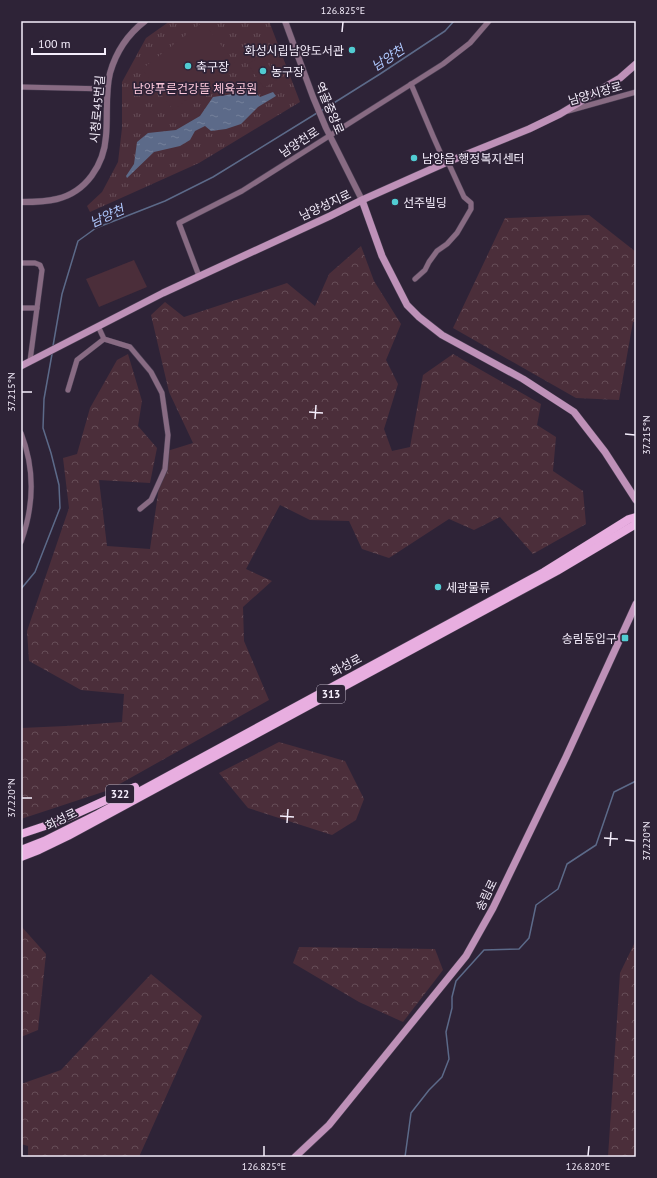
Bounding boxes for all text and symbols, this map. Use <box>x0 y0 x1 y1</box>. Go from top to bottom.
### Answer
text: 126.825°E <box>321 4 365 17</box>
scale bar <box>32 30 105 56</box>
text: 100 m <box>38 36 71 51</box>
water label: 남양천 <box>368 41 409 75</box>
place label: 화성시립남양도서관 <box>245 43 344 58</box>
marker: 화성시립남양도서관 <box>347 45 357 55</box>
place label: 축구장 <box>196 59 229 74</box>
marker: 축구장 <box>183 61 193 71</box>
place label: 농구장 <box>271 64 304 79</box>
marker: 농구장 <box>258 66 268 76</box>
street label: 시청로45번길 <box>87 74 107 144</box>
street label: 남양시장로 <box>566 78 624 108</box>
street label: 역골중앙로 <box>312 80 348 136</box>
park label: 남양푸른건강뜰 체육공원 <box>133 81 257 96</box>
street label: 남양천로 <box>276 124 322 160</box>
place label: 남양읍 행정복지센터 <box>422 151 525 166</box>
marker: 남양읍 행정복지센터 <box>409 153 419 163</box>
street label: 남양성지로 <box>297 187 353 223</box>
place label: 선주빌딩 <box>403 195 447 210</box>
marker: 선주빌딩 <box>390 197 400 207</box>
water label: 남양천 <box>87 201 128 231</box>
text: 37.215°N <box>5 372 18 412</box>
text: 37.215°N <box>640 415 653 455</box>
place label: 세광물류 <box>446 580 490 595</box>
marker: 세광물류 <box>433 582 443 592</box>
place label: 송림동입구 <box>562 631 617 646</box>
marker: 송림동입구 <box>620 633 630 643</box>
street label: 화성로 <box>328 651 364 679</box>
road number: 313 <box>317 685 345 703</box>
text: 37.220°N <box>5 778 18 818</box>
road number: 322 <box>106 785 134 803</box>
street label: 화성로 <box>43 805 79 833</box>
text: 37.220°N <box>640 821 653 861</box>
street label: 송림로 <box>472 877 500 913</box>
text: 126.825°E <box>242 1160 286 1173</box>
text: 126.820°E <box>566 1160 610 1173</box>

